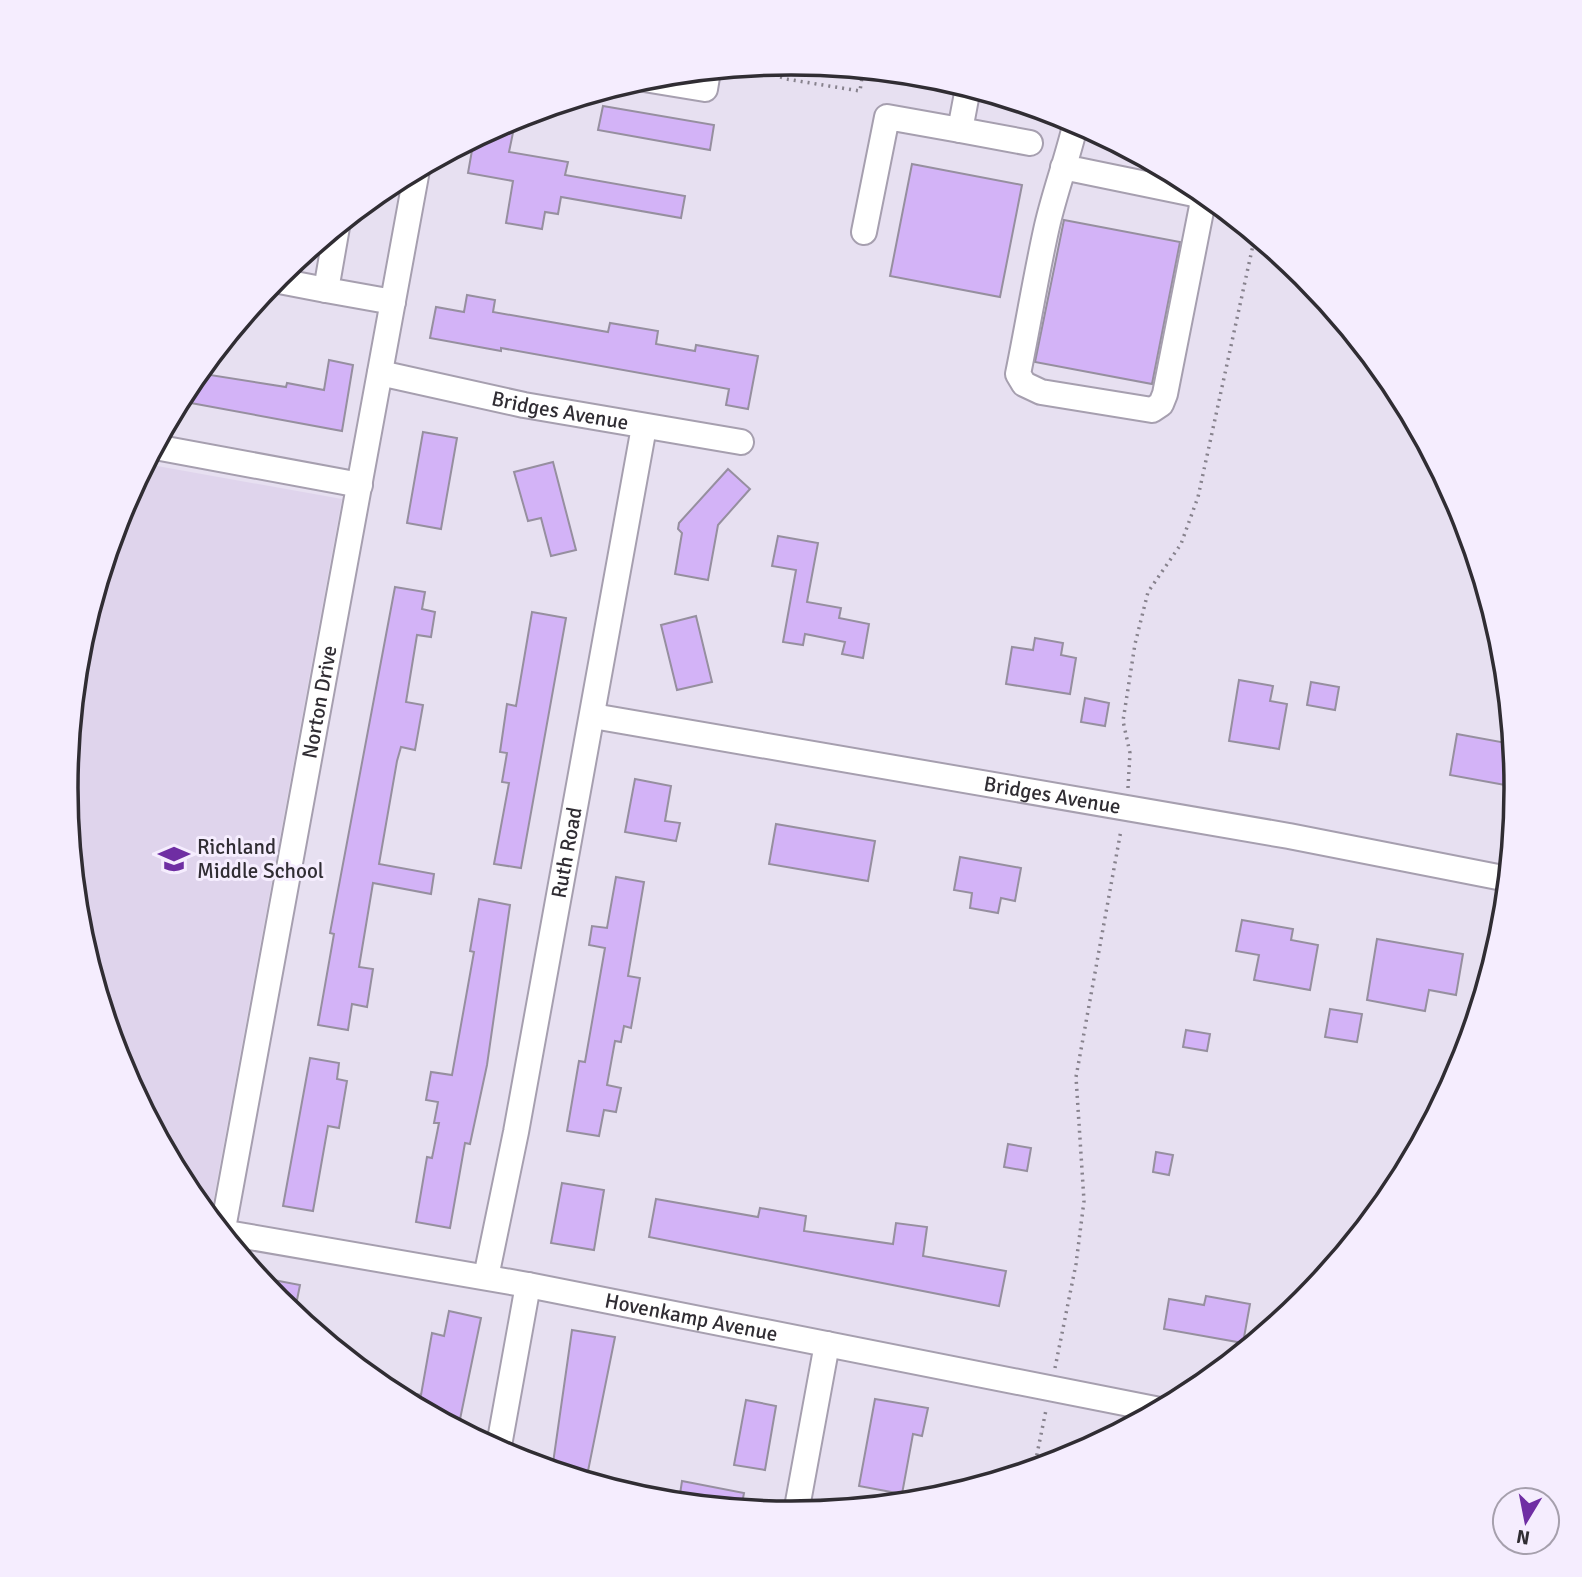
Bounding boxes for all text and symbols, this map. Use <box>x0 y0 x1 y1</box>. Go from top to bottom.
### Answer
street label: Bridges Avenue <box>489 385 630 436</box>
street label: Norton Drive <box>296 643 343 761</box>
street label: Bridges Avenue <box>982 771 1123 820</box>
street label: Ruth Road <box>546 805 588 900</box>
place label: Richland Middle School <box>197 834 324 884</box>
school or university icon: Richland Middle School <box>157 842 191 876</box>
street label: Hovenkamp Avenue <box>603 1288 780 1347</box>
north arrow <box>1491 1486 1561 1556</box>
text: N <box>1515 1524 1532 1550</box>

